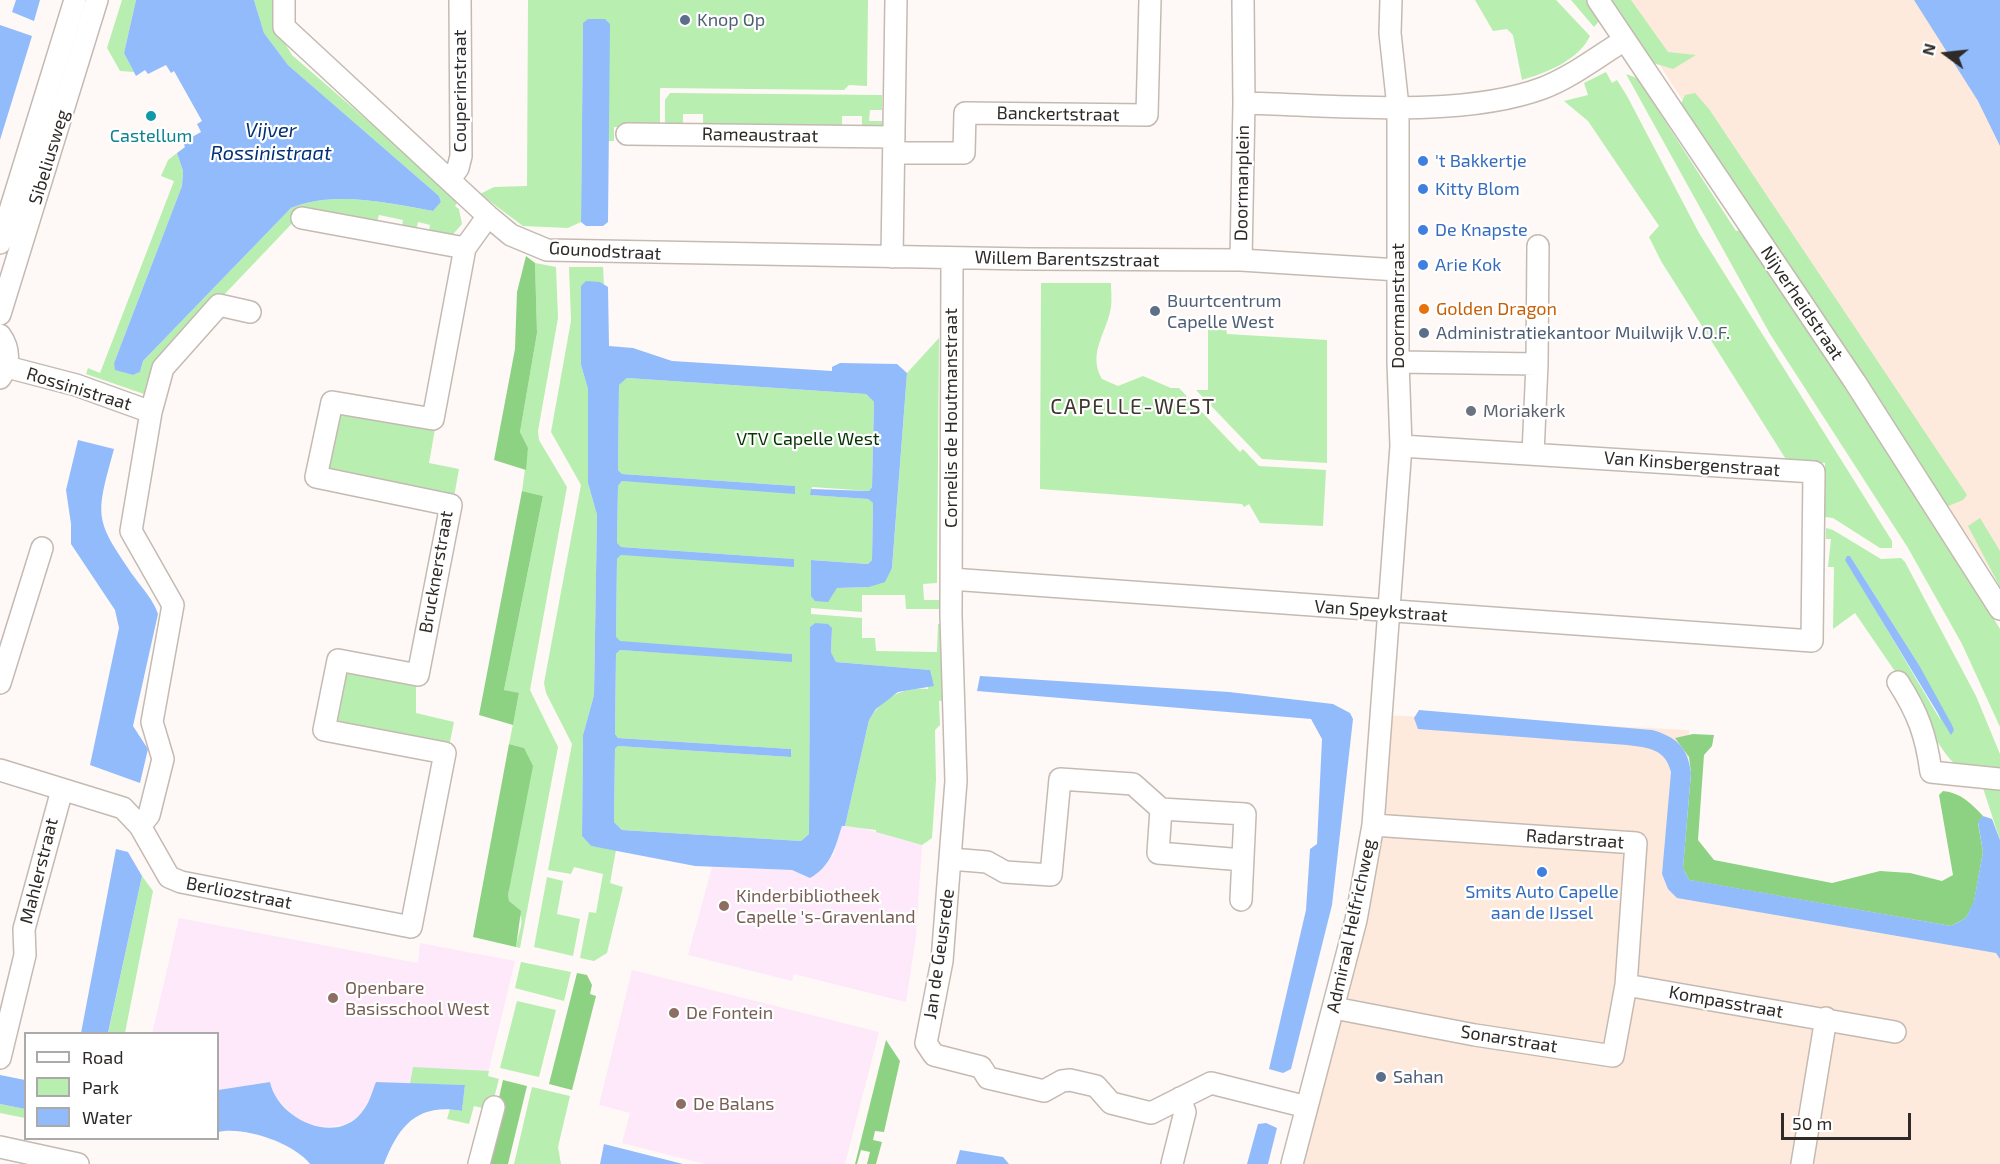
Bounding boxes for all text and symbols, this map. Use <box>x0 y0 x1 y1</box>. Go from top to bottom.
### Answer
place label: Knop Op <box>697 9 765 31</box>
marker: Knop Op <box>678 13 692 27</box>
north arrow <box>1916 24 1976 84</box>
street label: Couperinstraat <box>449 30 471 152</box>
text: N <box>1917 41 1939 57</box>
street label: Banckertstraat <box>996 102 1120 126</box>
street label: Sibeliusweg <box>24 107 74 207</box>
marker: Castellum <box>144 109 158 123</box>
water label: Vijver Rossinistraat <box>210 118 332 165</box>
street label: Rameaustraat <box>702 123 818 147</box>
place label: Castellum <box>110 125 192 147</box>
street label: Doormanplein <box>1230 125 1254 241</box>
place label: 't Bakkertje <box>1435 150 1527 172</box>
marker: 't Bakkertje <box>1416 154 1430 168</box>
place label: Kitty Blom <box>1435 178 1520 200</box>
marker: Kitty Blom <box>1416 182 1430 196</box>
place label: De Knapste <box>1435 219 1528 241</box>
marker: De Knapste <box>1416 223 1430 237</box>
street label: Gounodstraat <box>548 237 662 265</box>
street label: Nijverheidstraat <box>1756 242 1848 364</box>
street label: Doormanstraat <box>1387 243 1409 369</box>
street label: Willem Barentszstraat <box>974 247 1160 271</box>
place label: Arie Kok <box>1435 254 1501 276</box>
marker: Arie Kok <box>1416 258 1430 272</box>
place label: Buurtcentrum Capelle West <box>1167 290 1282 332</box>
place label: Golden Dragon <box>1436 298 1557 320</box>
marker: Golden Dragon <box>1417 302 1431 316</box>
marker: Buurtcentrum Capelle West <box>1148 304 1162 318</box>
street label: Cornelis de Houtmanstraat <box>940 308 962 528</box>
place label: Administratiekantoor Muilwijk V.O.F. <box>1436 322 1730 344</box>
marker: Administratiekantoor Muilwijk V.O.F. <box>1417 326 1431 340</box>
street label: Rossinistraat <box>24 363 134 415</box>
district label: CAPELLE-WEST <box>1050 394 1216 420</box>
place label: Moriakerk <box>1483 400 1566 422</box>
marker: Moriakerk <box>1464 404 1478 418</box>
park label: VTV Capelle West <box>736 428 880 450</box>
street label: Van Kinsbergenstraat <box>1603 447 1781 481</box>
street label: Brucknerstraat <box>415 509 457 635</box>
street label: Van Speykstraat <box>1314 596 1448 626</box>
street label: Mahlerstraat <box>15 816 63 926</box>
street label: Radarstraat <box>1525 825 1625 853</box>
street label: Admiraal Helfrichweg <box>1322 837 1380 1015</box>
marker: Smits Auto Capelle aan de IJssel <box>1535 865 1549 879</box>
street label: Berliozstraat <box>184 872 294 914</box>
place label: Smits Auto Capelle aan de IJssel <box>1465 881 1619 924</box>
place label: Kinderbibliotheek Capelle 's-Gravenland <box>736 885 916 928</box>
street label: Jan de Geusrede <box>919 887 959 1021</box>
marker: Kinderbibliotheek Capelle 's-Gravenland <box>717 899 731 913</box>
place label: Openbare Basisschool West <box>345 977 489 1020</box>
street label: Kompasstraat <box>1667 981 1785 1023</box>
marker: Openbare Basisschool West <box>326 991 340 1005</box>
place label: De Fontein <box>686 1002 773 1024</box>
marker: De Fontein <box>667 1006 681 1020</box>
street label: Sonarstraat <box>1459 1021 1559 1057</box>
legend <box>24 1032 219 1140</box>
text: Road <box>82 1046 123 1068</box>
place label: Sahan <box>1393 1066 1444 1088</box>
marker: Sahan <box>1374 1070 1388 1084</box>
text: Park <box>82 1076 119 1098</box>
place label: De Balans <box>693 1093 775 1115</box>
marker: De Balans <box>674 1097 688 1111</box>
scale bar <box>1784 1101 1914 1139</box>
text: Water <box>82 1106 132 1128</box>
text: 50 m <box>1792 1112 1832 1134</box>

